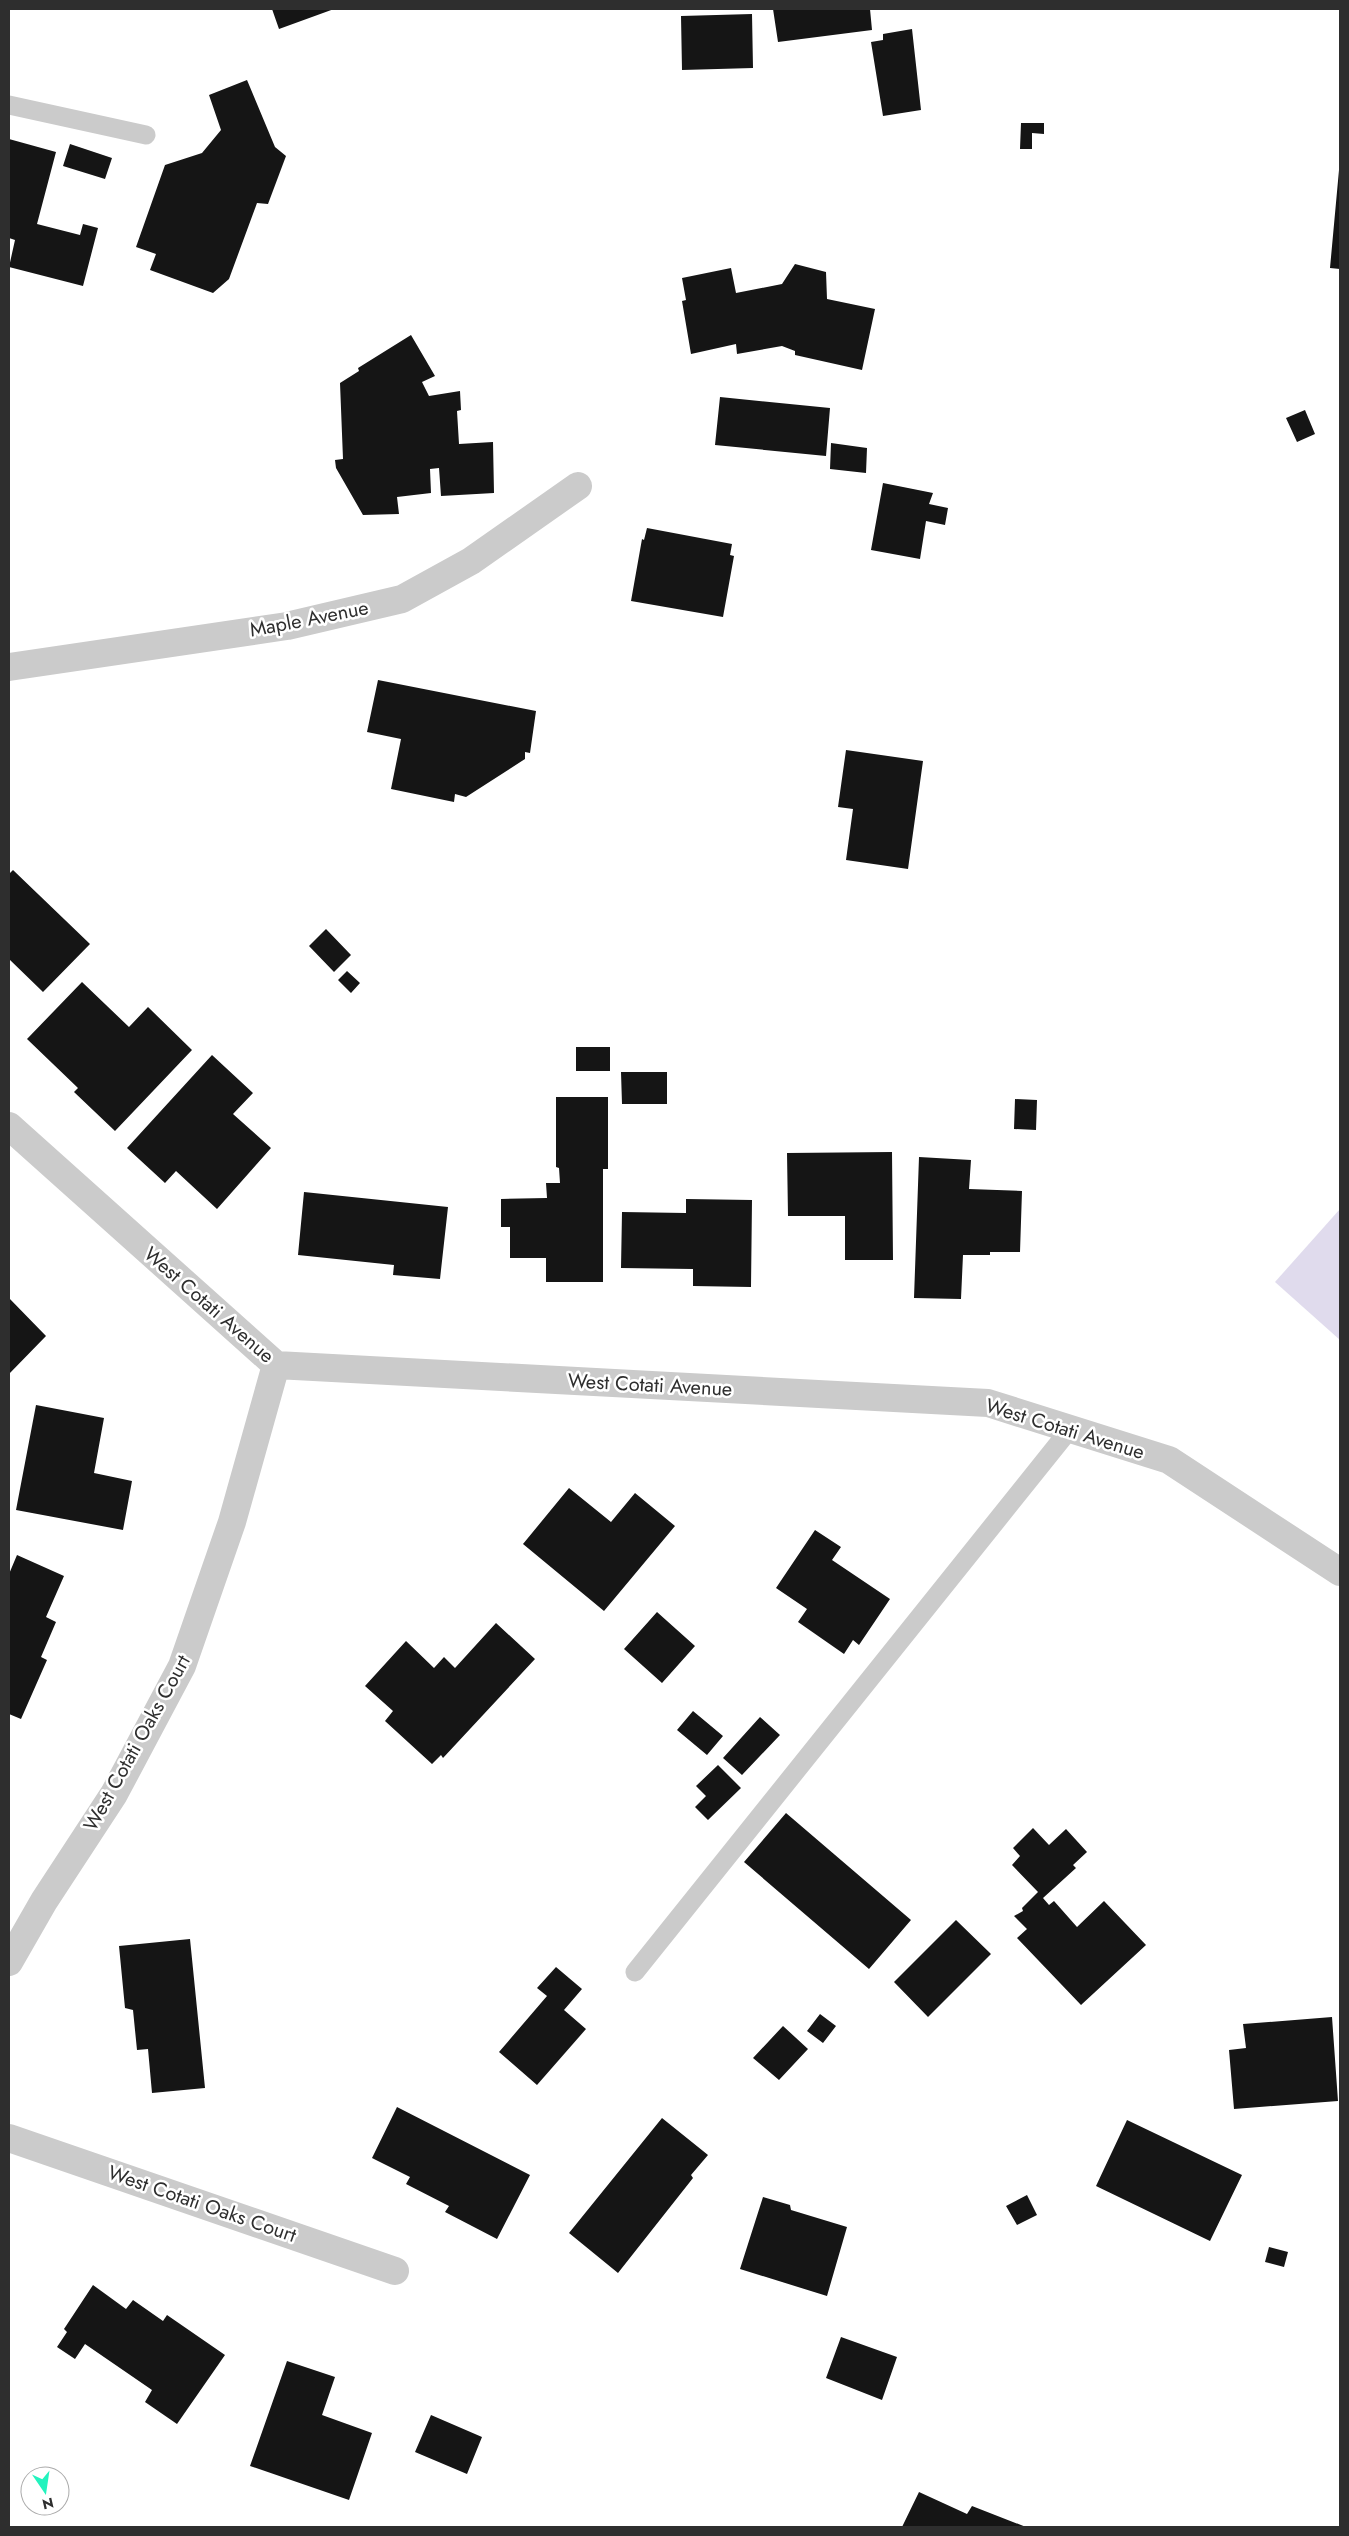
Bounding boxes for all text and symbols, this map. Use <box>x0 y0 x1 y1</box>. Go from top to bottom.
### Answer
street label: Maple Avenue <box>247 593 371 645</box>
street label: West Cotati Avenue <box>137 1240 281 1370</box>
street label: West Cotati Avenue <box>567 1366 733 1404</box>
street label: West Cotati Avenue <box>982 1391 1148 1467</box>
street label: West Cotati Oaks Court <box>76 1649 198 1836</box>
street label: West Cotati Oaks Court <box>104 2158 300 2250</box>
north arrow <box>20 2466 70 2516</box>
text: N <box>40 2493 56 2515</box>

